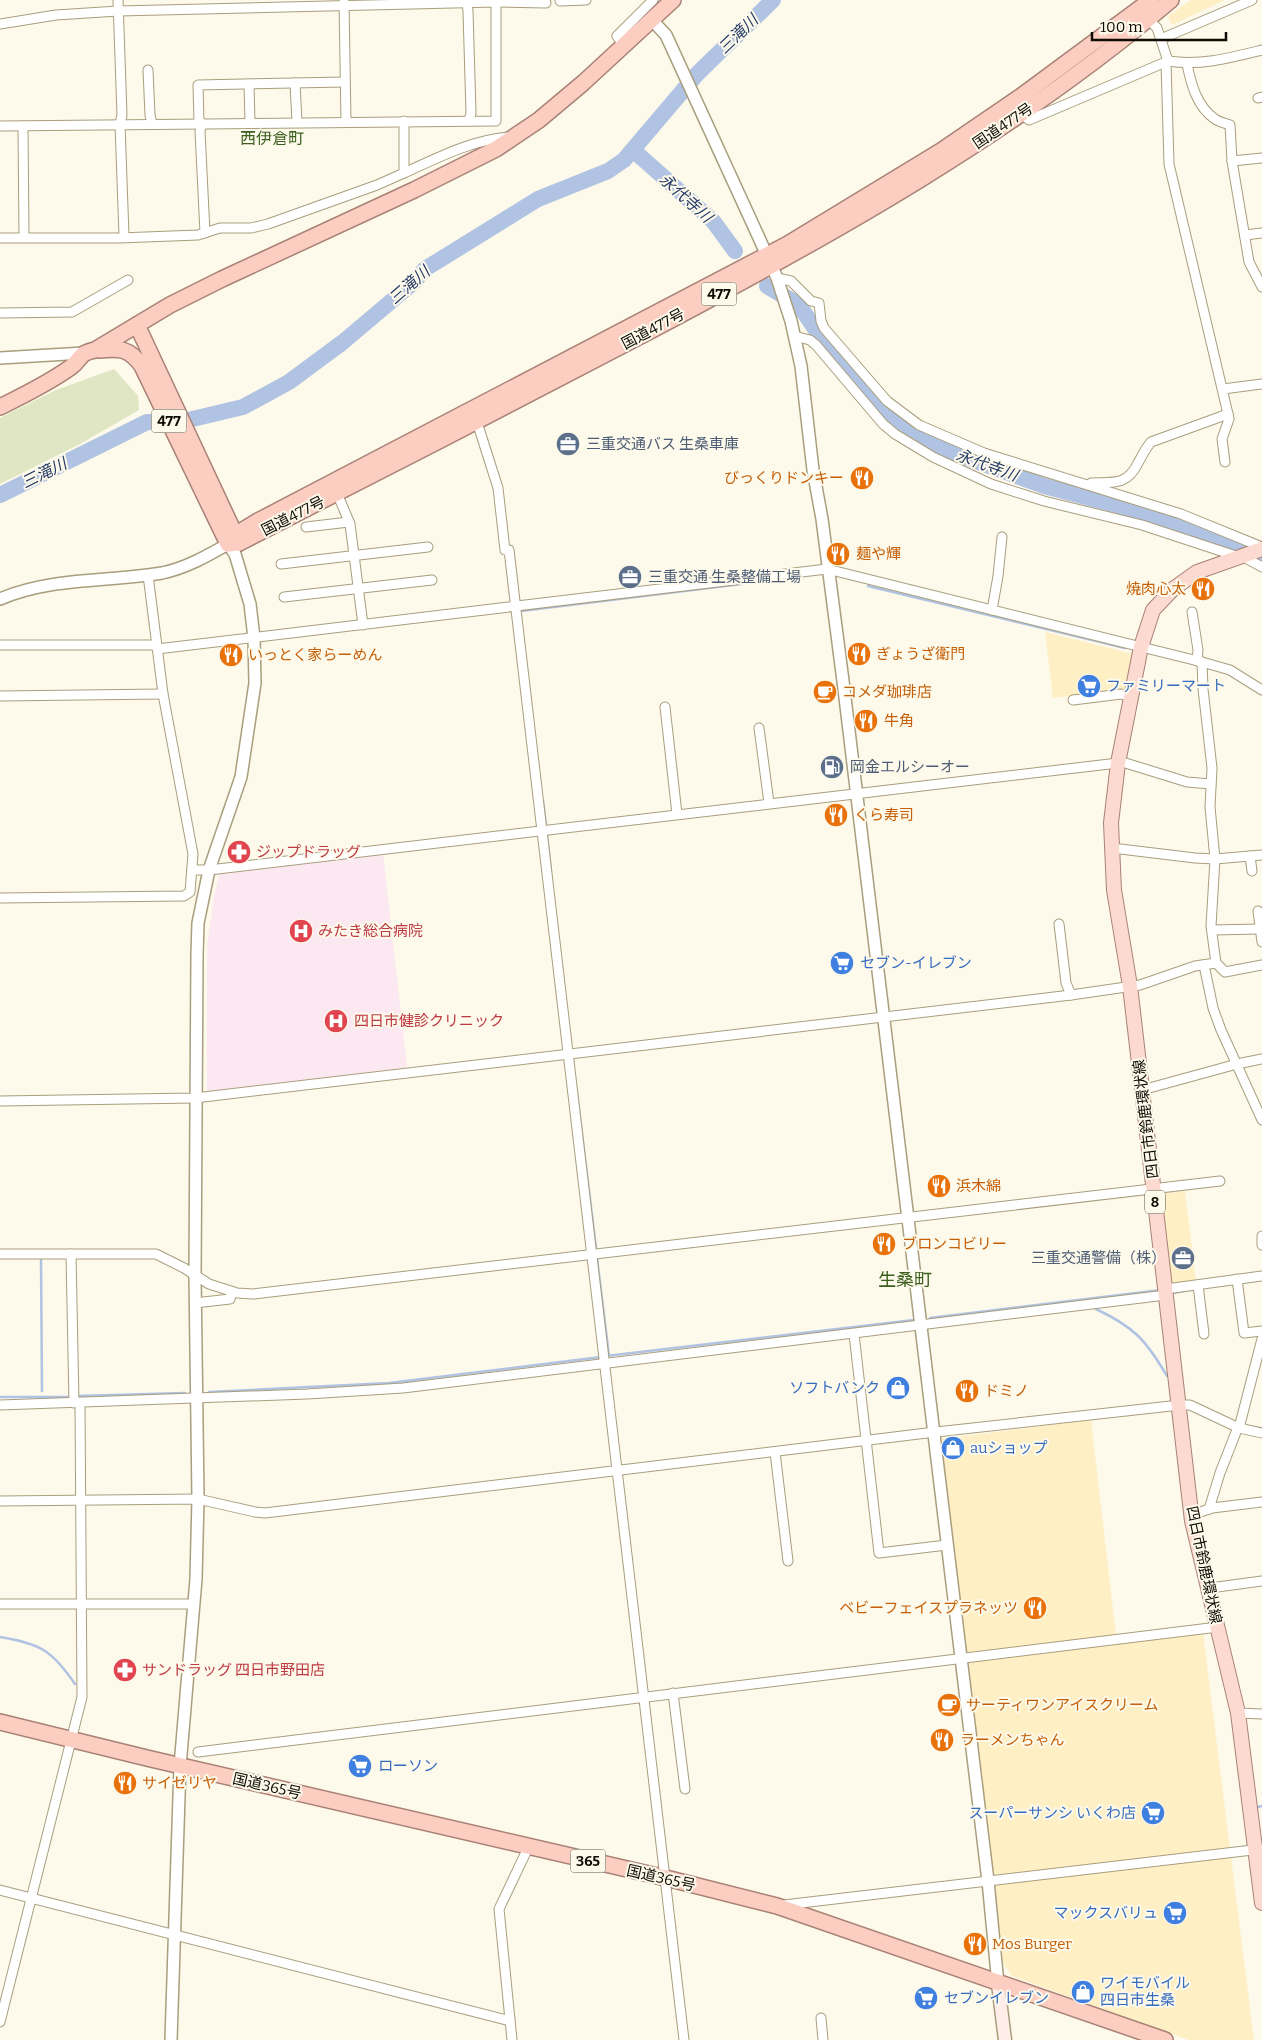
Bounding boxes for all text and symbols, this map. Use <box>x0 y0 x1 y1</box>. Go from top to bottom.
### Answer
water label: 三滝川 <box>714 9 763 58</box>
scale bar <box>1092 10 1226 42</box>
text: 100 m <box>1100 18 1143 36</box>
street label: 国道477号 <box>970 99 1036 153</box>
district label: 西伊倉町 <box>240 129 304 148</box>
water label: 永代寺川 <box>656 170 718 228</box>
water label: 三滝川 <box>385 261 435 308</box>
road number: 477 <box>702 282 736 306</box>
street label: 国道477号 <box>618 305 688 353</box>
road number: 477 <box>152 410 186 432</box>
office icon: 三重交通バス 生桑車庫 <box>555 431 581 457</box>
place label: 三重交通バス 生桑車庫 <box>586 435 739 453</box>
water label: 永代寺川 <box>954 445 1022 486</box>
water label: 三滝川 <box>18 453 72 492</box>
restaurant icon: びっくりドンキー <box>849 465 875 491</box>
place label: びっくりドンキー <box>724 469 844 487</box>
street label: 国道477号 <box>258 492 328 540</box>
restaurant icon: 麺や輝 <box>825 541 851 567</box>
place label: 麺や輝 <box>856 545 901 563</box>
office icon: 三重交通 生桑整備工場 <box>617 564 643 590</box>
place label: 三重交通 生桑整備工場 <box>648 568 801 586</box>
restaurant icon: 焼肉心太 <box>1190 576 1216 602</box>
place label: 焼肉心太 <box>1126 580 1186 598</box>
restaurant icon: ぎょうざ衛門 <box>846 641 872 667</box>
restaurant icon: いっとく家らーめん <box>218 642 244 668</box>
place label: ぎょうざ衛門 <box>876 645 965 663</box>
place label: いっとく家らーめん <box>248 646 383 664</box>
supermarket icon: ファミリーマート <box>1076 673 1102 699</box>
place label: ファミリーマート <box>1106 677 1226 695</box>
cafe icon: コメダ珈琲店 <box>812 679 838 705</box>
place label: コメダ珈琲店 <box>842 683 932 701</box>
restaurant icon: 牛角 <box>853 708 879 734</box>
place label: 牛角 <box>884 712 914 730</box>
fuel station icon: 岡金エルシーオー <box>819 754 845 780</box>
place label: 岡金エルシーオー <box>850 758 970 776</box>
restaurant icon: くら寿司 <box>823 802 849 828</box>
place label: くら寿司 <box>854 806 914 824</box>
pharmacy icon: ジップドラッグ <box>226 839 252 865</box>
place label: ジップドラッグ <box>256 843 361 861</box>
hospital icon: みたき総合病院 <box>288 918 314 944</box>
place label: みたき総合病院 <box>318 922 423 940</box>
supermarket icon: セブン-イレブン <box>829 950 855 976</box>
place label: セブン-イレブン <box>860 954 972 972</box>
hospital icon: 四日市健診クリニック <box>323 1008 349 1034</box>
place label: 四日市健診クリニック <box>354 1012 504 1030</box>
street label: 四日市鈴鹿環状線 <box>1130 1058 1162 1180</box>
restaurant icon: 浜木綿 <box>926 1173 952 1199</box>
place label: 浜木綿 <box>956 1177 1001 1195</box>
road number: 8 <box>1145 1190 1165 1214</box>
restaurant icon: ブロンコビリー <box>871 1231 897 1257</box>
place label: ブロンコビリー <box>902 1235 1007 1253</box>
office icon: 三重交通警備（株） <box>1170 1245 1196 1271</box>
place label: 三重交通警備（株） <box>1031 1249 1166 1267</box>
district label: 生桑町 <box>878 1269 932 1291</box>
shop icon: ソフトバンク <box>885 1375 911 1401</box>
restaurant icon: ドミノ <box>954 1378 980 1404</box>
place label: ソフトバンク <box>789 1379 880 1397</box>
place label: ドミノ <box>984 1382 1029 1400</box>
shop icon: auショップ <box>940 1435 966 1461</box>
place label: auショップ <box>970 1439 1048 1457</box>
street label: 四日市鈴鹿環状線 <box>1183 1504 1225 1626</box>
restaurant icon: ベビーフェイスプラネッツ <box>1022 1595 1048 1621</box>
place label: ベビーフェイスプラネッツ <box>839 1599 1018 1617</box>
pharmacy icon: サンドラッグ 四日市野田店 <box>112 1657 138 1683</box>
place label: サンドラッグ 四日市野田店 <box>142 1661 325 1679</box>
cafe icon: サーティワンアイスクリーム <box>936 1692 962 1718</box>
place label: サーティワンアイスクリーム <box>966 1696 1158 1714</box>
restaurant icon: ラーメンちゃん <box>929 1727 955 1753</box>
place label: ラーメンちゃん <box>960 1731 1064 1749</box>
supermarket icon: ローソン <box>347 1753 373 1779</box>
place label: ローソン <box>378 1757 438 1775</box>
street label: 国道365号 <box>231 1769 303 1803</box>
restaurant icon: サイゼリヤ <box>112 1770 138 1796</box>
place label: サイゼリヤ <box>142 1774 217 1792</box>
supermarket icon: スーパーサンシ いくわ店 <box>1140 1800 1166 1826</box>
place label: スーパーサンシ いくわ店 <box>968 1804 1136 1822</box>
road number: 365 <box>570 1850 606 1872</box>
street label: 国道365号 <box>625 1861 697 1895</box>
supermarket icon: マックスバリュ <box>1162 1900 1188 1926</box>
place label: マックスバリュ <box>1053 1904 1158 1922</box>
restaurant icon: Mos Burger <box>962 1931 988 1957</box>
place label: Mos Burger <box>992 1935 1072 1953</box>
place label: ワイモバイル 四日市生桑 <box>1100 1974 1190 2009</box>
shop icon: ワイモバイル 四日市生桑 <box>1070 1979 1096 2005</box>
supermarket icon: セブンイレブン <box>913 1985 939 2011</box>
place label: セブンイレブン <box>944 1989 1049 2007</box>

